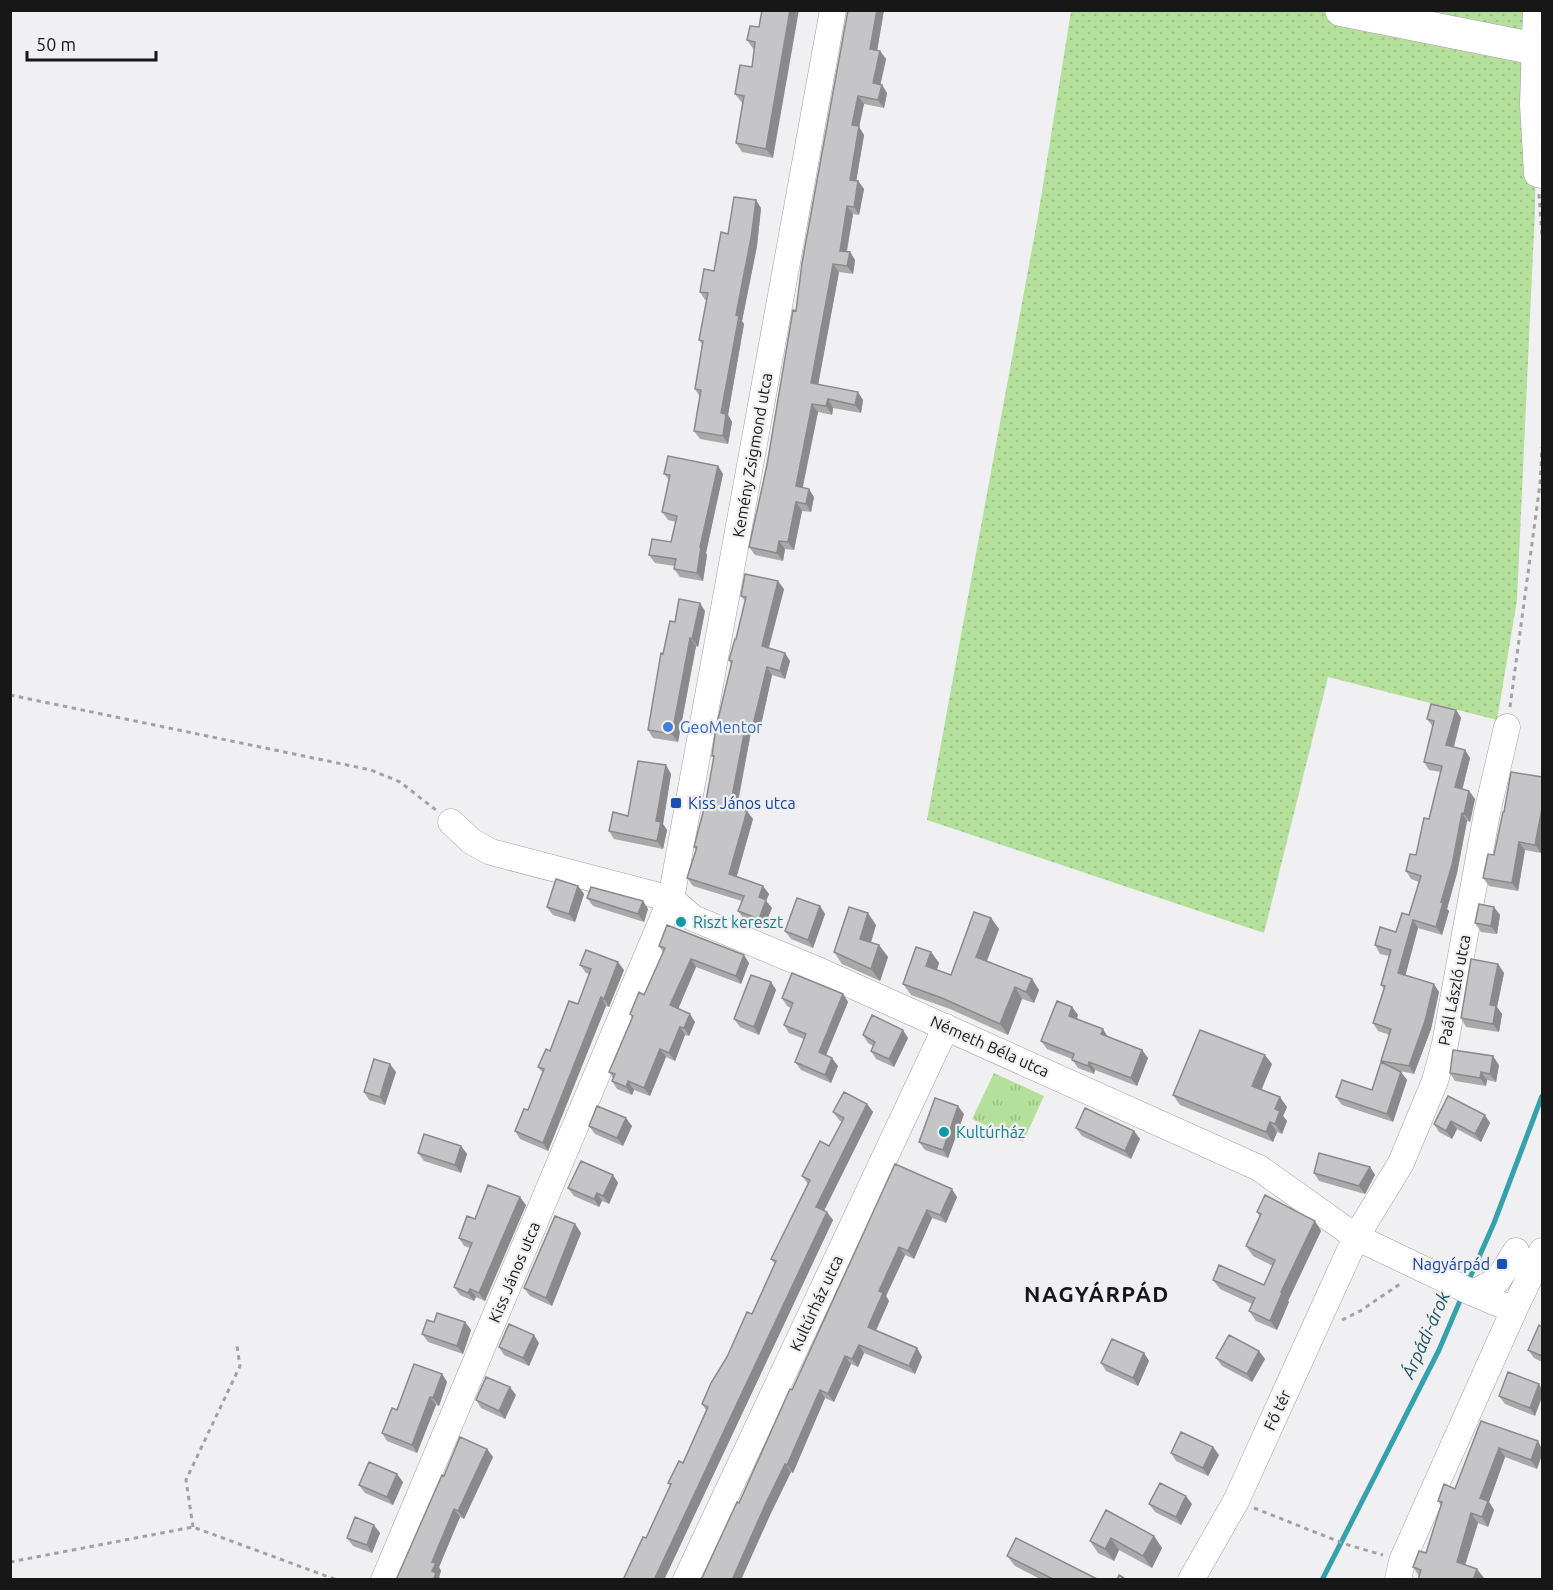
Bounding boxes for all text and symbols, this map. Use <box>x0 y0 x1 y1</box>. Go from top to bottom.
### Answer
scale bar <box>27 24 156 62</box>
text: 50 m <box>36 34 76 54</box>
street label: Kemény Zsigmond utca <box>729 371 775 539</box>
place label: GeoMentor <box>680 718 762 736</box>
marker: GeoMentor <box>661 720 675 734</box>
place label: Kiss János utca <box>688 794 796 812</box>
marker: Kiss János utca <box>669 796 683 810</box>
place label: Riszt kereszt <box>693 913 784 931</box>
marker: Riszt kereszt <box>674 915 688 929</box>
street label: Paál László utca <box>1434 933 1474 1047</box>
street label: Németh Béla utca <box>928 1012 1052 1080</box>
place label: Kultúrház <box>956 1123 1025 1141</box>
marker: Kultúrház <box>937 1125 951 1139</box>
street label: Kiss János utca <box>485 1219 543 1325</box>
street label: Kultúrház utca <box>786 1252 846 1354</box>
place label: Nagyárpád <box>1412 1255 1490 1273</box>
marker: Nagyárpád <box>1495 1257 1509 1271</box>
district label: NAGYÁRPÁD <box>1024 1281 1170 1306</box>
water label: Árpádi-árok <box>1396 1287 1454 1382</box>
street label: Fő tér <box>1260 1387 1294 1433</box>

